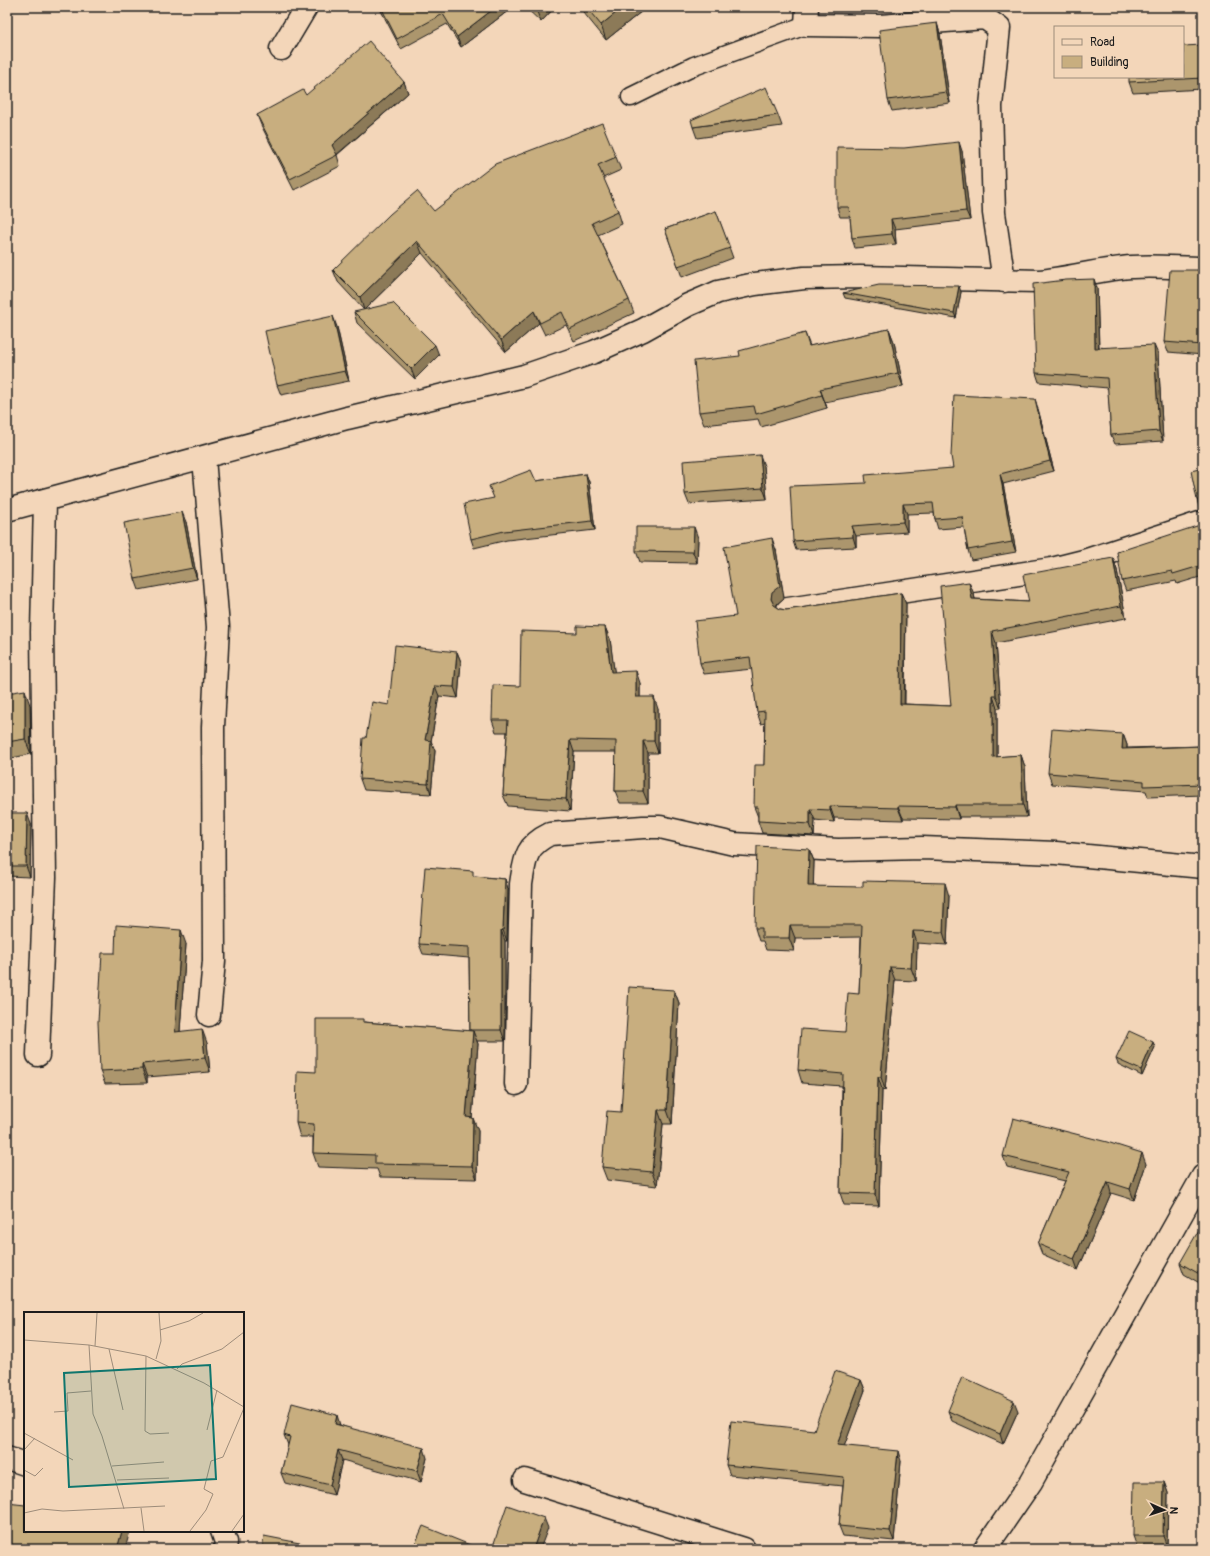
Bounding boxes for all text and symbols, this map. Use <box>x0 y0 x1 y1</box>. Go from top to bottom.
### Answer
legend <box>1054 26 1184 78</box>
text: Road <box>1090 35 1115 50</box>
text: Building <box>1090 55 1129 70</box>
inset map <box>24 1312 244 1532</box>
north arrow <box>1144 1490 1184 1530</box>
text: N <box>1167 1506 1180 1515</box>

